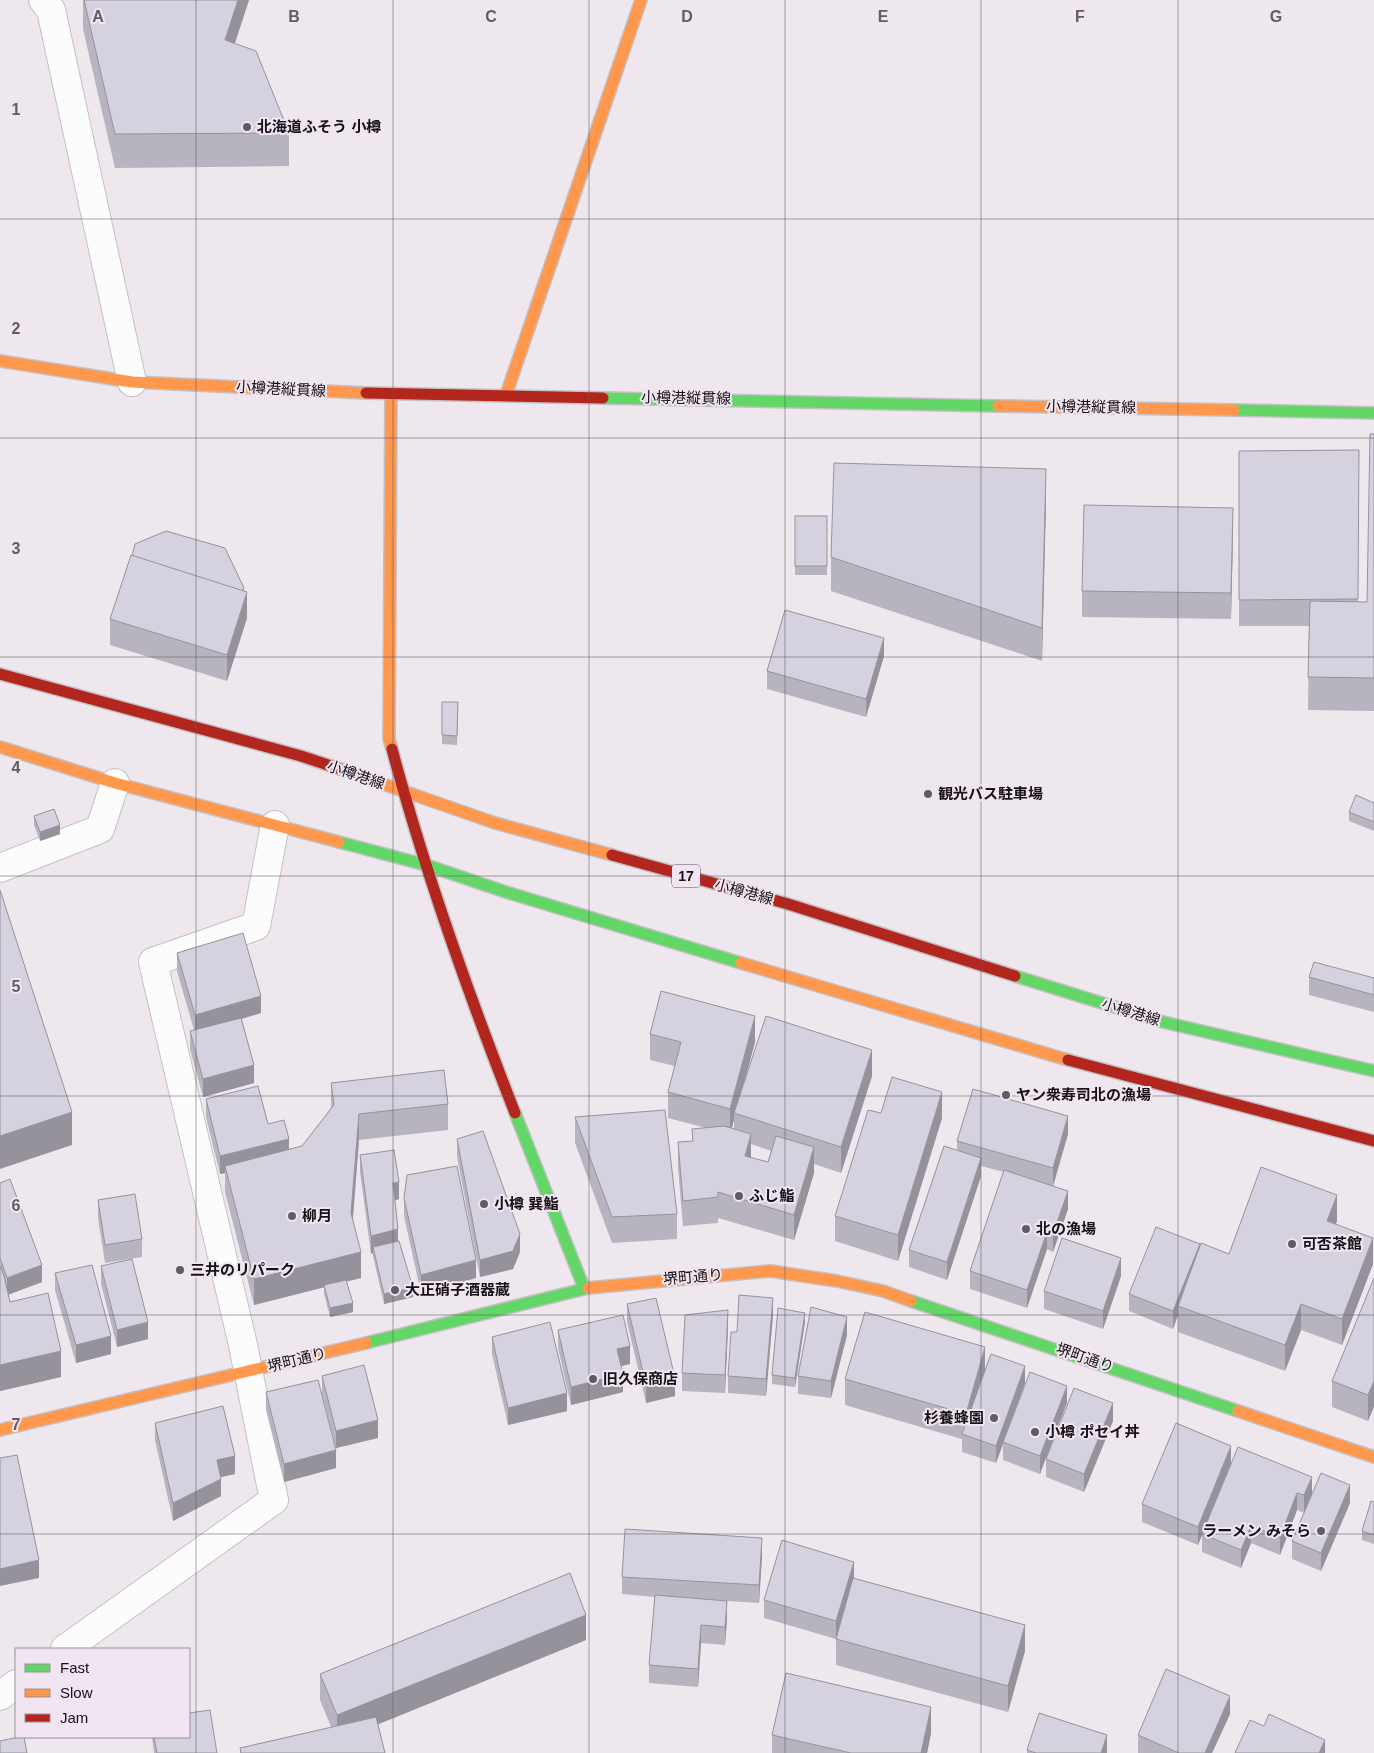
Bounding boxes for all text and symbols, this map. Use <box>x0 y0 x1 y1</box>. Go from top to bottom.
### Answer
text: A <box>92 8 104 25</box>
text: B <box>288 8 300 25</box>
text: C <box>485 8 497 25</box>
text: D <box>681 8 693 25</box>
text: E <box>878 8 889 25</box>
text: F <box>1075 8 1085 25</box>
text: G <box>1270 8 1282 25</box>
text: 1 <box>12 101 21 118</box>
place label: 北海道ふそう 小樽 <box>257 118 381 135</box>
marker: 北海道ふそう 小樽 <box>241 121 253 133</box>
text: 2 <box>12 320 21 337</box>
street label: 小樽港縦貫線 <box>236 378 326 399</box>
street label: 小樽港縦貫線 <box>641 388 731 407</box>
street label: 小樽港縦貫線 <box>1046 397 1136 416</box>
text: 3 <box>12 540 21 557</box>
street label: 小樽港線 <box>325 757 387 792</box>
text: 4 <box>12 759 21 776</box>
place label: 観光バス駐車場 <box>938 785 1043 802</box>
marker: 観光バス駐車場 <box>922 788 934 800</box>
road number: 17 <box>672 864 700 888</box>
street label: 小樽港線 <box>713 876 775 907</box>
text: 5 <box>12 978 21 995</box>
street label: 小樽港線 <box>1100 995 1162 1028</box>
place label: ヤン衆寿司北の漁場 <box>1016 1086 1151 1103</box>
marker: ヤン衆寿司北の漁場 <box>1000 1089 1012 1101</box>
place label: ふじ鮨 <box>749 1187 795 1204</box>
marker: ふじ鮨 <box>733 1190 745 1202</box>
place label: 小樽 巽鮨 <box>494 1195 559 1212</box>
text: 6 <box>12 1197 21 1214</box>
marker: 小樽 巽鮨 <box>478 1198 490 1210</box>
place label: 柳月 <box>302 1207 332 1224</box>
marker: 柳月 <box>286 1210 298 1222</box>
place label: 北の漁場 <box>1036 1220 1096 1237</box>
marker: 北の漁場 <box>1020 1223 1032 1235</box>
place label: 可否茶館 <box>1302 1235 1362 1252</box>
marker: 可否茶館 <box>1286 1238 1298 1250</box>
place label: 三井のリパーク <box>190 1261 295 1278</box>
marker: 三井のリパーク <box>174 1264 186 1276</box>
street label: 堺町通り <box>662 1265 724 1288</box>
place label: 大正硝子酒器蔵 <box>405 1281 510 1298</box>
marker: 大正硝子酒器蔵 <box>389 1284 401 1296</box>
street label: 堺町通り <box>1054 1340 1116 1375</box>
street label: 堺町通り <box>266 1344 328 1375</box>
place label: 旧久保商店 <box>603 1370 678 1387</box>
marker: 旧久保商店 <box>587 1373 599 1385</box>
place label: 杉養蜂園 <box>924 1409 984 1426</box>
marker: 杉養蜂園 <box>988 1412 1000 1424</box>
text: 7 <box>12 1416 21 1433</box>
place label: 小樽 ポセイ丼 <box>1045 1423 1139 1440</box>
marker: 小樽 ポセイ丼 <box>1029 1426 1041 1438</box>
place label: ラーメン みそら <box>1202 1522 1311 1539</box>
marker: ラーメン みそら <box>1315 1525 1327 1537</box>
legend <box>15 1648 190 1738</box>
text: Fast <box>60 1659 90 1676</box>
text: Slow <box>60 1684 93 1701</box>
text: Jam <box>60 1709 88 1726</box>

